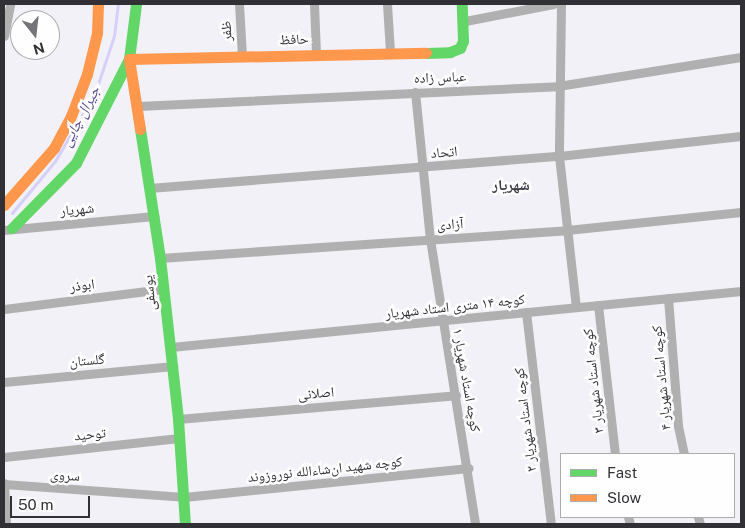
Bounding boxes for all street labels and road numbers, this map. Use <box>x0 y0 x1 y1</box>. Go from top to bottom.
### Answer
street label: ظفر <box>217 20 235 42</box>
street label: حافظ <box>279 30 309 48</box>
street label: عباس زاده <box>413 68 467 86</box>
street label: اتحاد <box>430 142 458 162</box>
street label: شهریار <box>59 199 95 219</box>
street label: آزادی <box>436 215 464 233</box>
street label: یوسفی <box>139 274 159 312</box>
street label: ابوذر <box>69 275 95 295</box>
street label: کوچه ۱۴ متری استاد شهریار <box>384 290 526 322</box>
street label: کوچه استاد شهریار ۴ <box>648 325 674 431</box>
street label: کوچه استاد شهریار ۱ <box>450 327 484 433</box>
street label: کوچه استاد شهریار ۳ <box>579 328 607 434</box>
street label: گلستان <box>69 350 105 370</box>
street label: کوچه استاد شهریار ۲ <box>510 367 540 473</box>
street label: اصلانی <box>297 383 335 403</box>
street label: توحید <box>73 424 107 444</box>
street label: کوچه شهید ان‌شاءالله نوروزوند <box>247 453 403 485</box>
street label: سروی <box>49 466 81 484</box>

